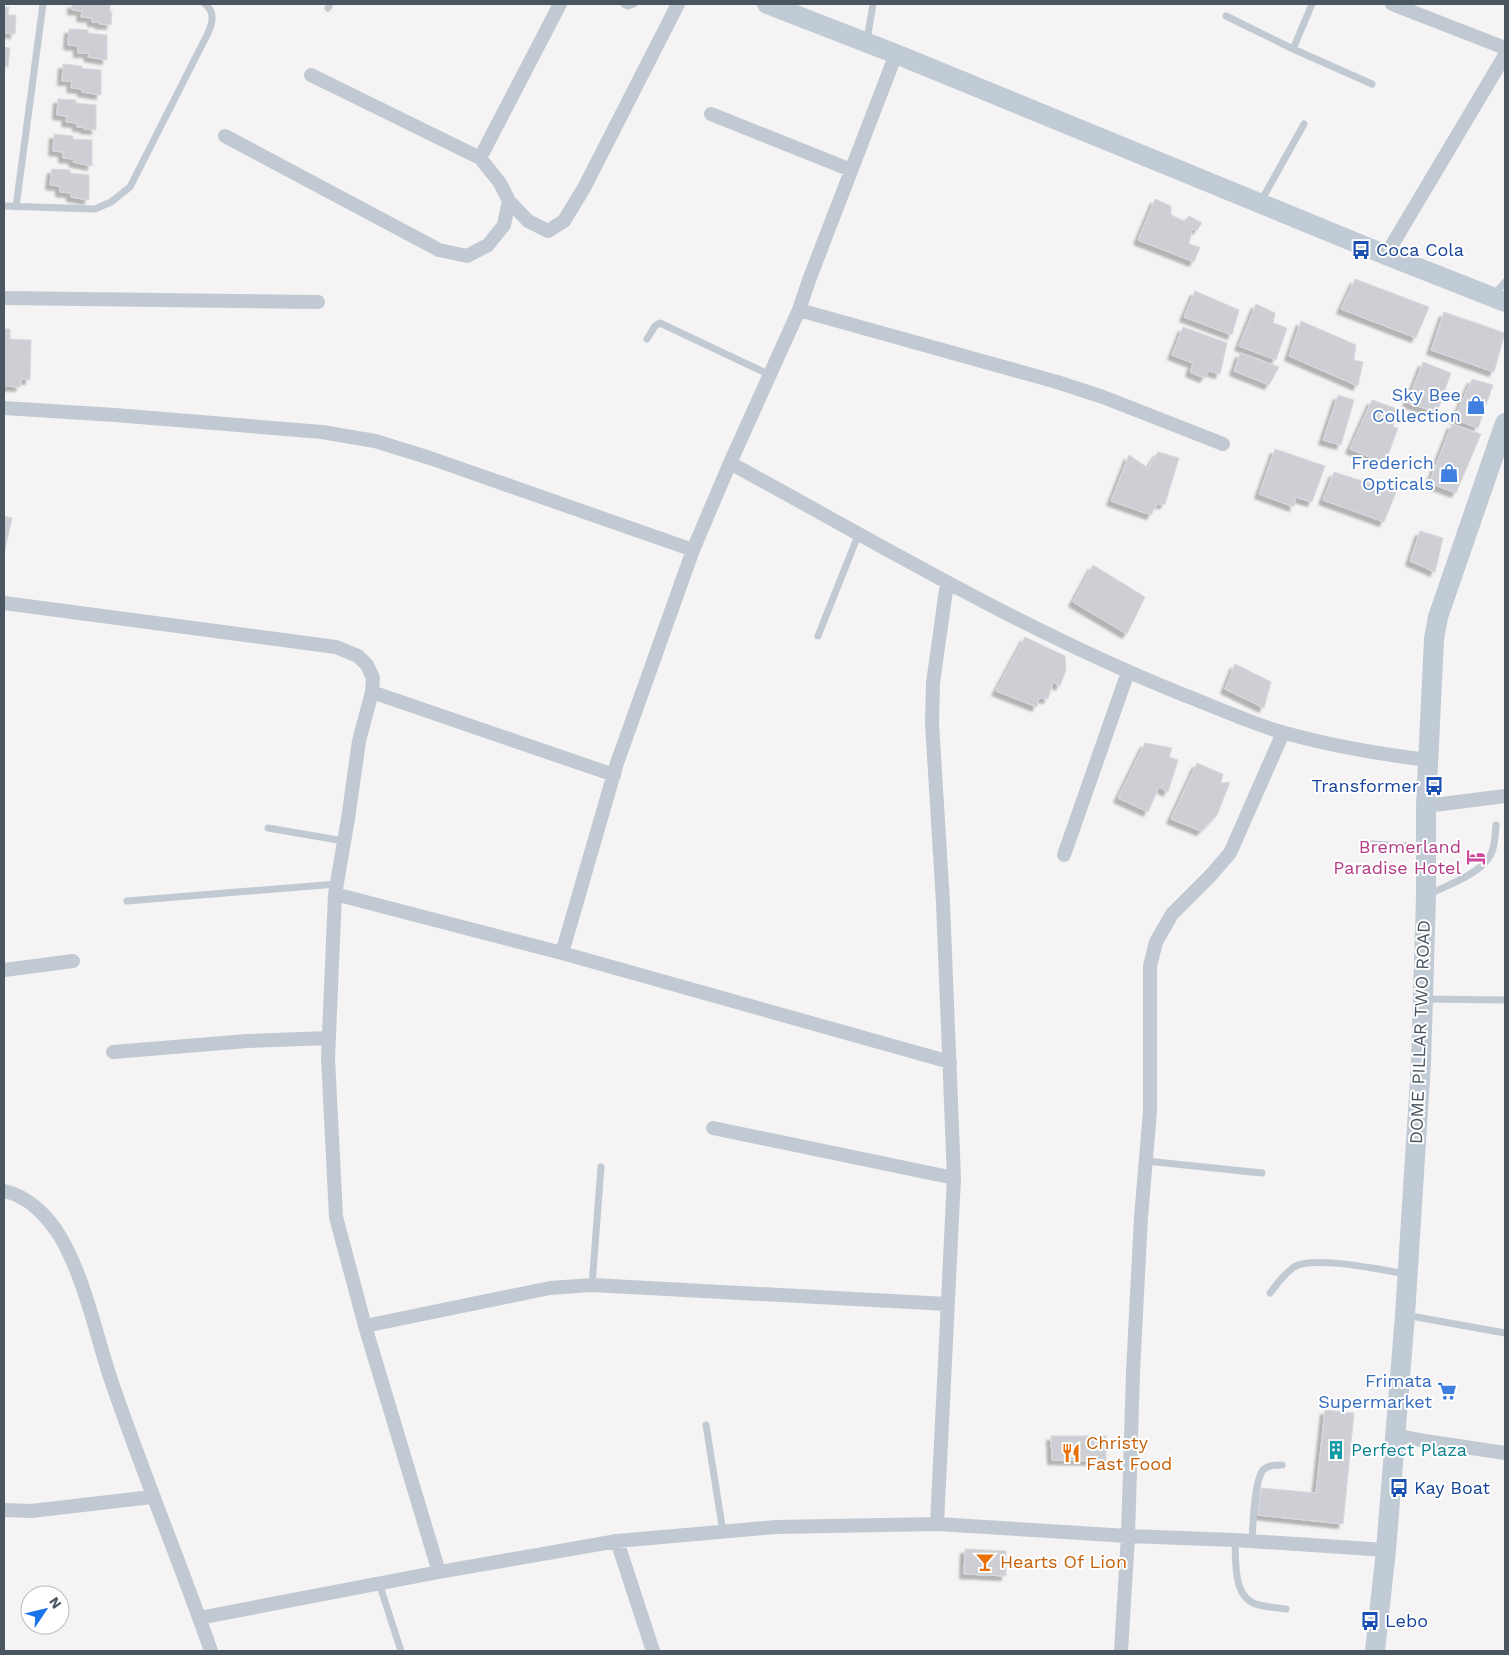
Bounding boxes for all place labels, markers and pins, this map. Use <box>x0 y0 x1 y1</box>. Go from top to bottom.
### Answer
bus stop icon: Coca Cola <box>1350 239 1372 261</box>
place label: Coca Cola <box>1376 239 1464 260</box>
place label: Sky Bee Collection <box>1372 384 1461 426</box>
shop icon: Sky Bee Collection <box>1465 394 1487 416</box>
place label: Frederich Opticals <box>1351 452 1434 494</box>
shop icon: Frederich Opticals <box>1438 462 1460 484</box>
place label: Transformer <box>1312 775 1419 796</box>
bus stop icon: Transformer <box>1423 775 1445 797</box>
place label: Bremerland Paradise Hotel <box>1333 836 1461 878</box>
hotel icon: Bremerland Paradise Hotel <box>1465 846 1487 868</box>
place label: Frimata Supermarket <box>1318 1370 1432 1412</box>
supermarket icon: Frimata Supermarket <box>1436 1380 1458 1402</box>
place label: Christy Fast Food <box>1086 1432 1172 1474</box>
building icon: Perfect Plaza <box>1325 1439 1347 1461</box>
place label: Perfect Plaza <box>1351 1439 1467 1460</box>
restaurant icon: Christy Fast Food <box>1060 1442 1082 1464</box>
bus stop icon: Kay Boat <box>1388 1477 1410 1499</box>
place label: Kay Boat <box>1414 1477 1491 1498</box>
bar icon: Hearts Of Lion <box>974 1551 996 1573</box>
place label: Hearts Of Lion <box>1000 1551 1127 1572</box>
bus stop icon: Lebo <box>1359 1610 1381 1632</box>
place label: Lebo <box>1385 1610 1428 1631</box>

